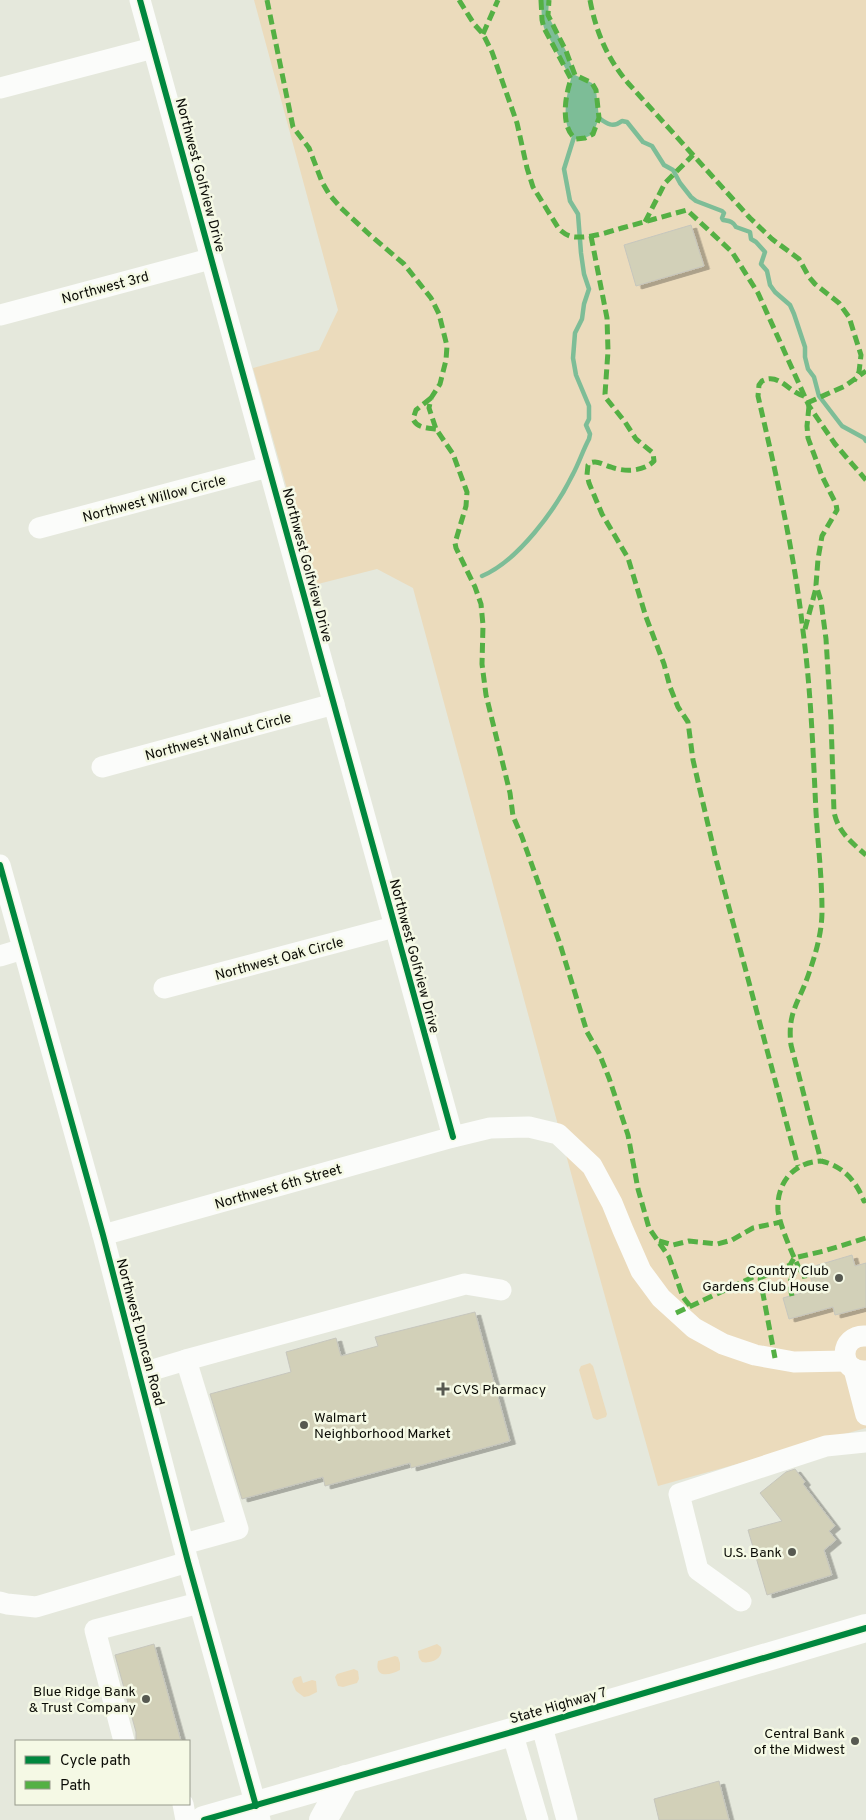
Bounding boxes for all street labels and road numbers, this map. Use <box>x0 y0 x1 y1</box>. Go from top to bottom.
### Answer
street label: Northwest Golfview Drive <box>171 96 228 254</box>
street label: Northwest 3rd <box>60 269 151 308</box>
street label: Northwest Willow Circle <box>81 472 228 527</box>
street label: Northwest Golfview Drive <box>278 486 335 644</box>
street label: Northwest Walnut Circle <box>143 710 293 765</box>
street label: Northwest Golfview Drive <box>385 877 442 1035</box>
street label: Northwest Oak Circle <box>213 934 345 985</box>
street label: Northwest 6th Street <box>213 1161 344 1214</box>
street label: Northwest Duncan Road <box>112 1257 167 1408</box>
street label: State Highway 7 <box>508 1684 609 1728</box>

